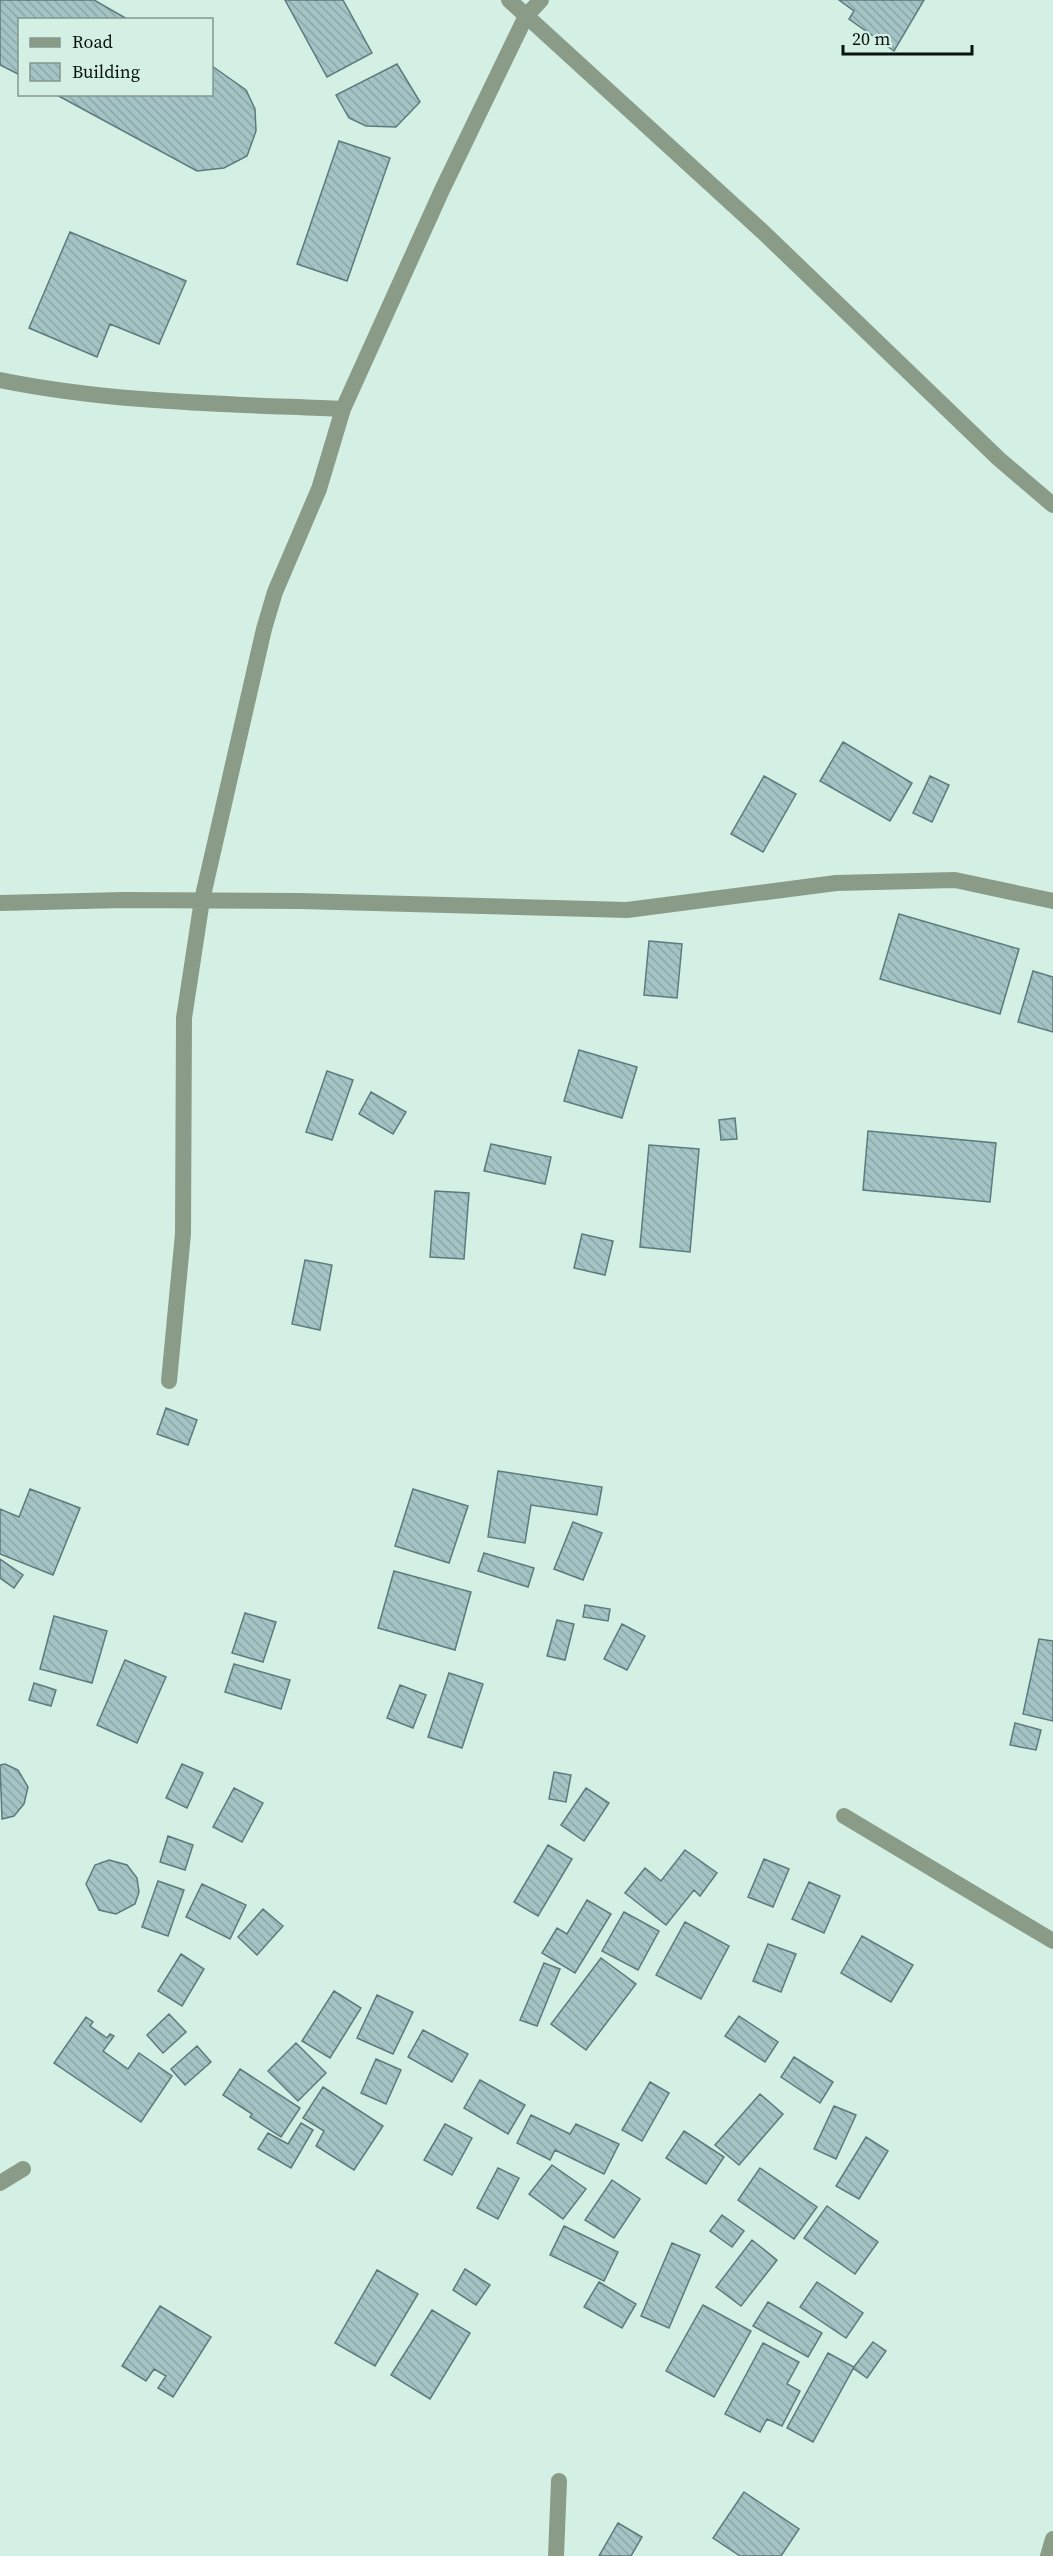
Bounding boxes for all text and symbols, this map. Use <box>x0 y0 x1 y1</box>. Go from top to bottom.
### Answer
legend <box>18 18 213 96</box>
scale bar <box>843 18 972 56</box>
text: 20 m <box>852 26 890 51</box>
text: Road <box>72 29 113 54</box>
text: Building <box>72 59 140 84</box>

